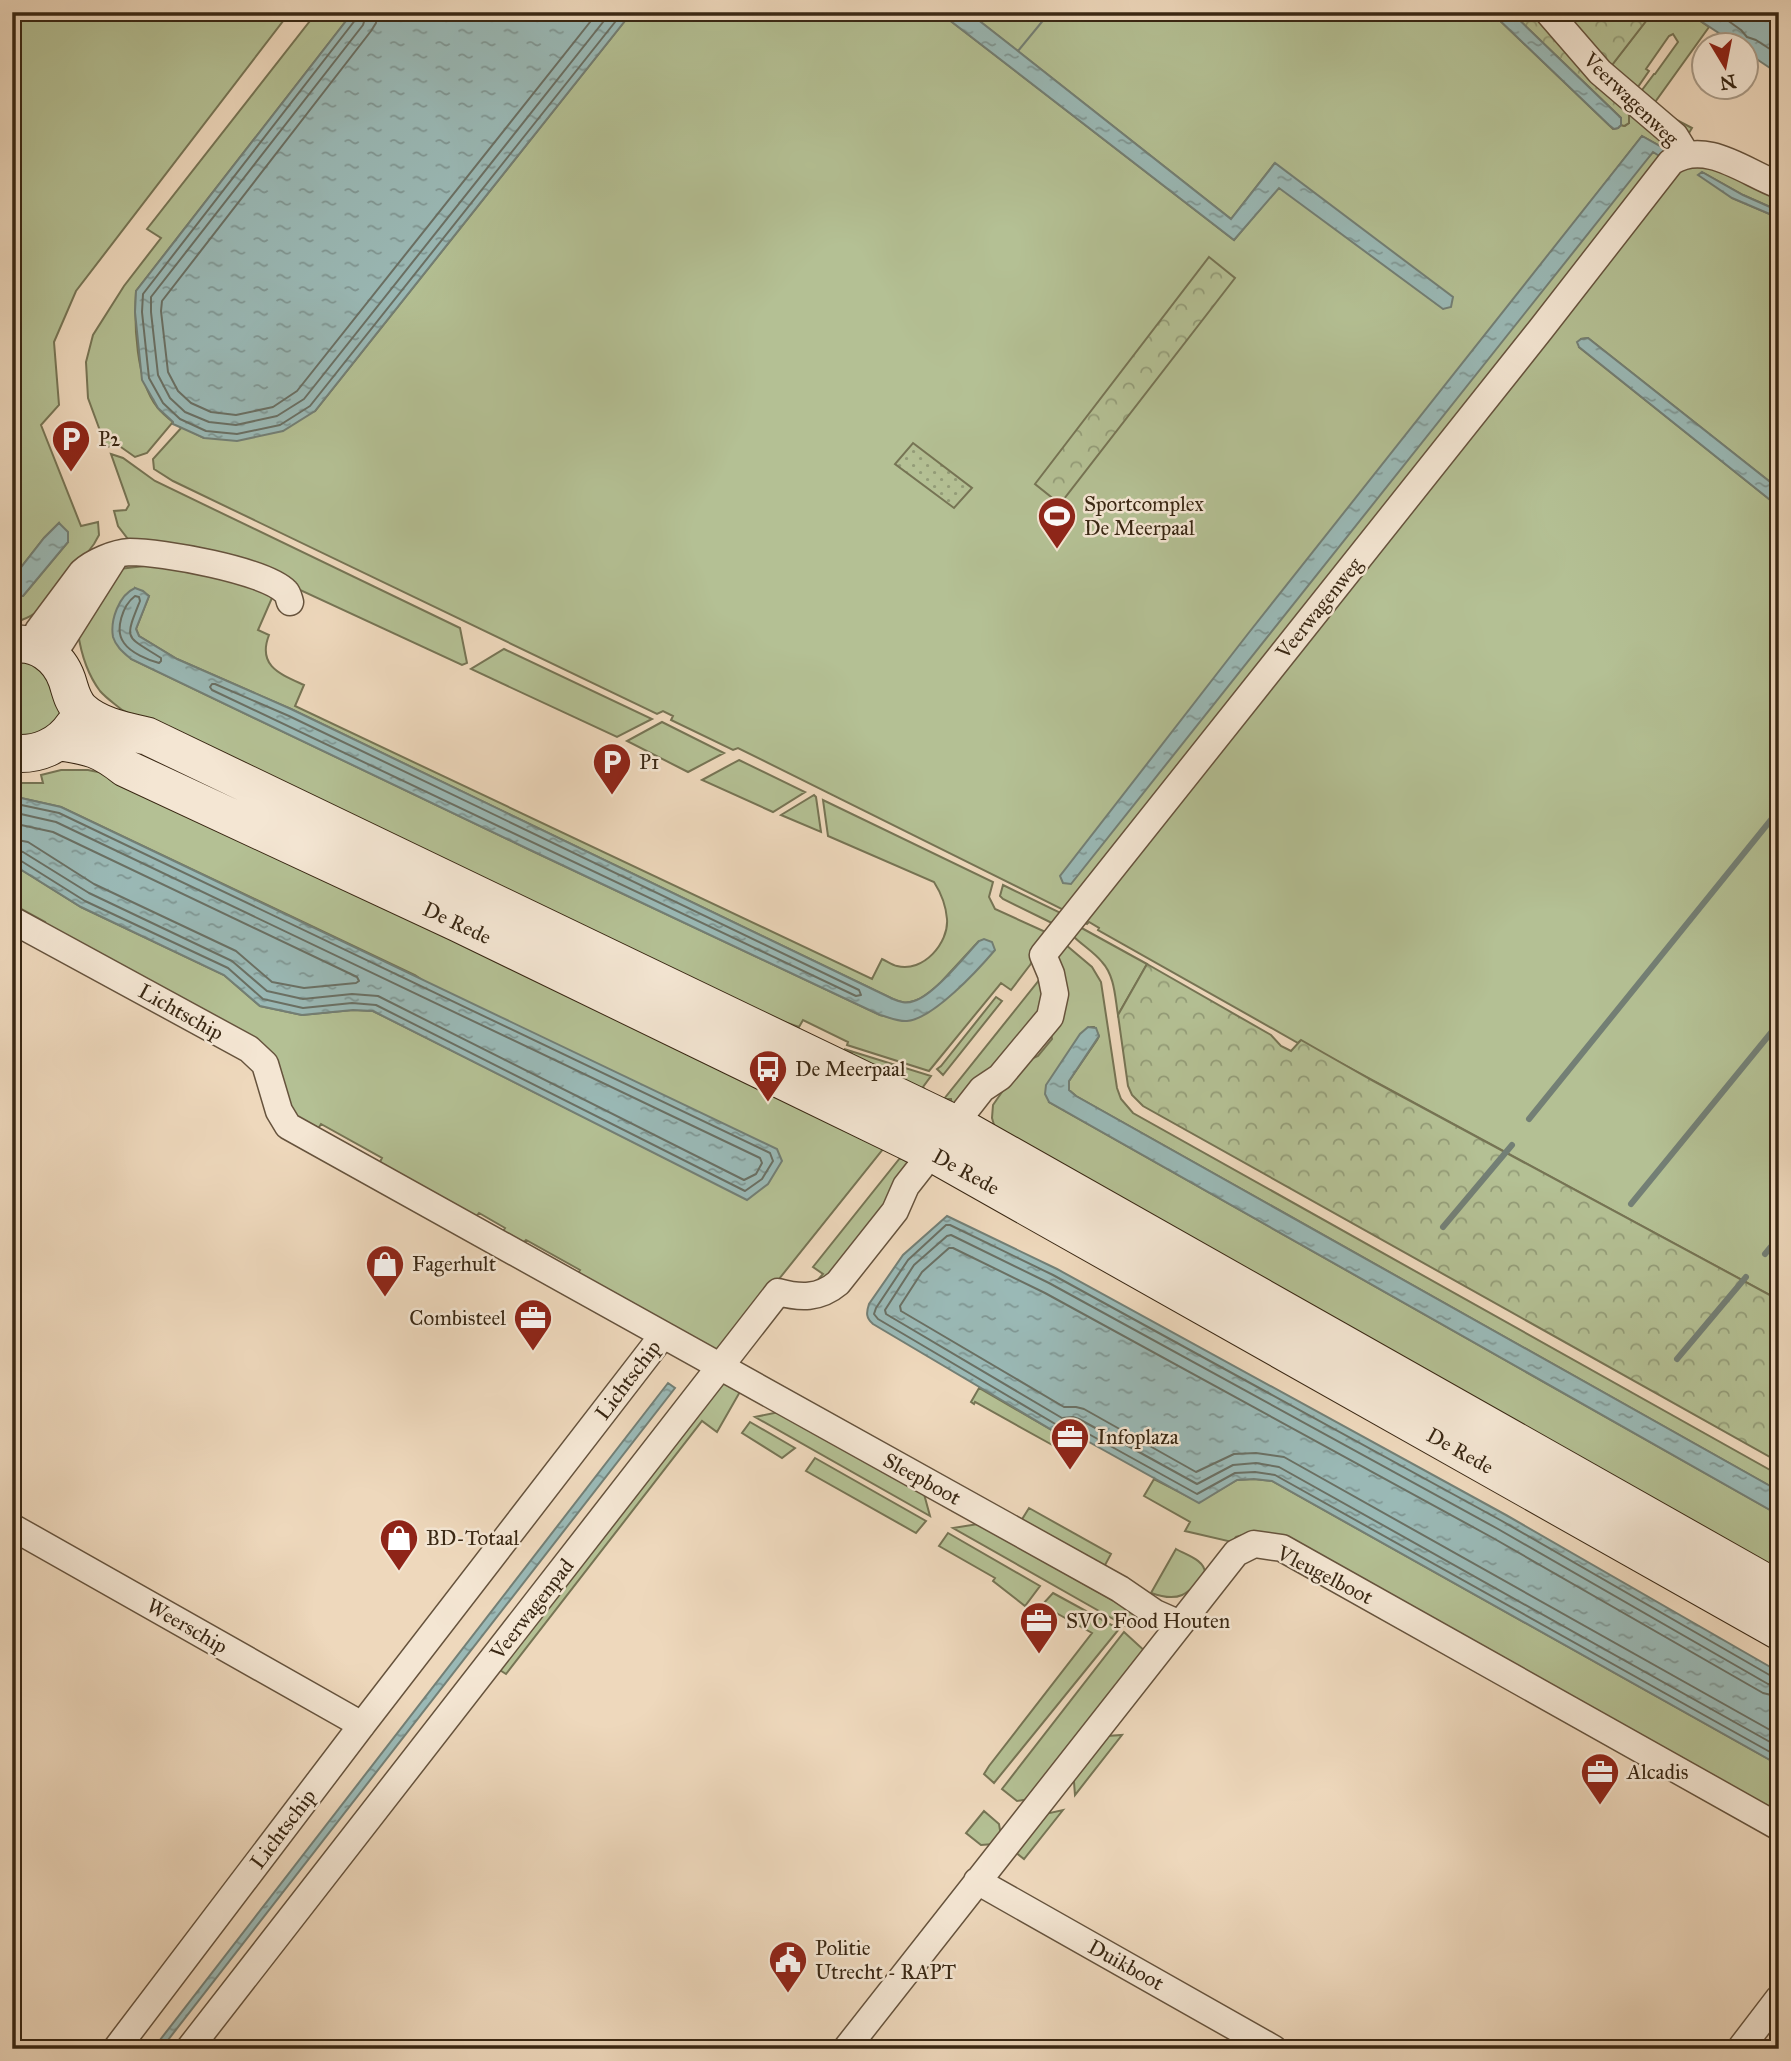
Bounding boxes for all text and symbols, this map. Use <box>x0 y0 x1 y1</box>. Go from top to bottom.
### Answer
north arrow <box>1690 32 1760 102</box>
street label: Veerwagenweg <box>1577 46 1684 151</box>
text: N <box>1718 70 1738 95</box>
parking icon: P2 <box>50 418 92 473</box>
place label: P2 <box>98 426 121 452</box>
place label: Sportcomplex De Meerpaal <box>1084 491 1204 541</box>
sports icon: Sportcomplex De Meerpaal <box>1036 495 1078 550</box>
street label: Veerwagenweg <box>1270 552 1368 665</box>
parking icon: P1 <box>591 741 633 796</box>
place label: P1 <box>639 749 659 775</box>
street label: De Rede <box>419 896 496 950</box>
street label: Lichtschip <box>134 978 228 1046</box>
bus stop icon: De Meerpaal <box>747 1048 789 1103</box>
place label: De Meerpaal <box>795 1056 906 1082</box>
street label: De Rede <box>928 1143 1004 1201</box>
shop icon: Fagerhult <box>364 1243 406 1298</box>
place label: Fagerhult <box>412 1251 497 1277</box>
office icon: Combisteel <box>512 1297 554 1352</box>
place label: Combisteel <box>409 1305 506 1331</box>
street label: Lichtschip <box>589 1335 667 1425</box>
office icon: Infoplaza <box>1049 1416 1091 1471</box>
street label: De Rede <box>1422 1422 1498 1480</box>
place label: Infoplaza <box>1097 1424 1179 1450</box>
street label: Sleepboot <box>879 1447 966 1511</box>
shop icon: BD-Totaal <box>378 1517 420 1572</box>
place label: BD-Totaal <box>426 1525 519 1551</box>
street label: Vleugelboot <box>1272 1539 1378 1611</box>
street label: Veerwagenpad <box>484 1553 580 1665</box>
street label: Weerschip <box>142 1593 232 1659</box>
office icon: SVO Food Houten <box>1018 1600 1060 1655</box>
place label: SVO Food Houten <box>1066 1608 1230 1634</box>
office icon: Alcadis <box>1579 1751 1621 1806</box>
place label: Alcadis <box>1626 1759 1688 1785</box>
street label: Lichtschip <box>244 1784 322 1874</box>
street label: Duikboot <box>1084 1934 1169 1997</box>
place label: Politie Utrecht - RAPT <box>815 1935 956 1985</box>
public building icon: Politie Utrecht - RAPT <box>767 1939 809 1994</box>

